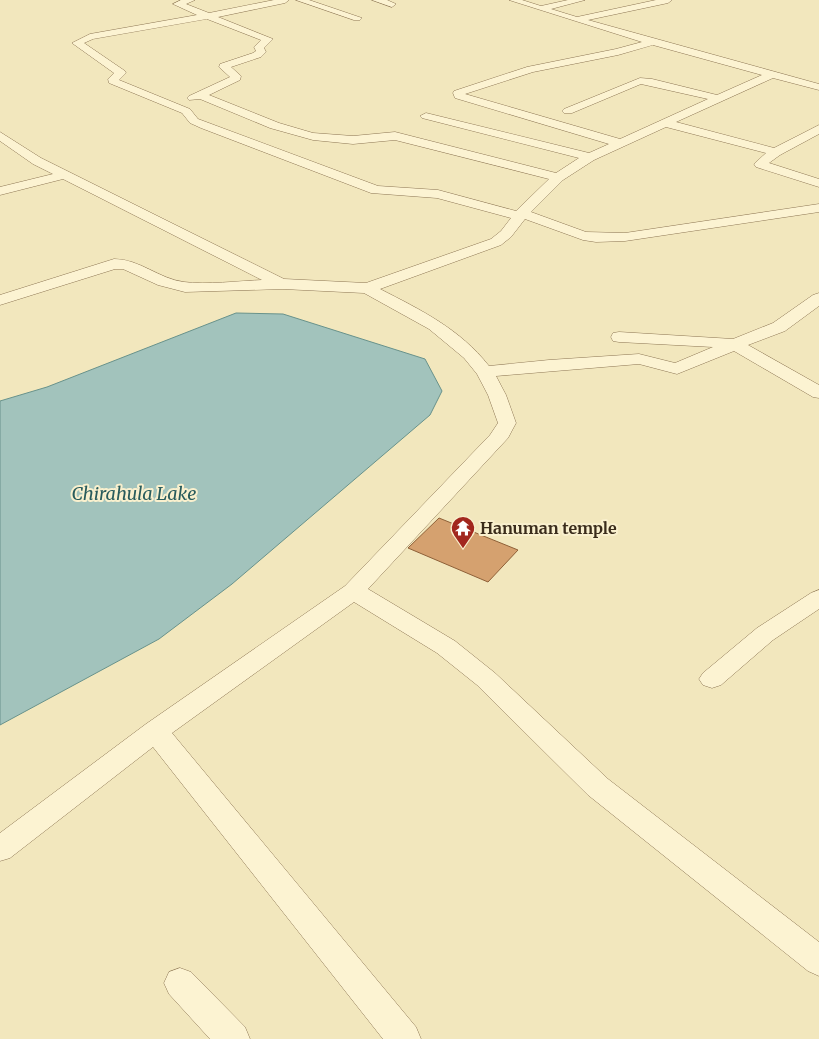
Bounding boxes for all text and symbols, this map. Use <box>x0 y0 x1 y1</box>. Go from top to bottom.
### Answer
water label: Chirahula Lake <box>71 482 197 505</box>
temple icon: Hanuman temple <box>450 515 476 549</box>
place label: Hanuman temple <box>480 518 617 538</box>

